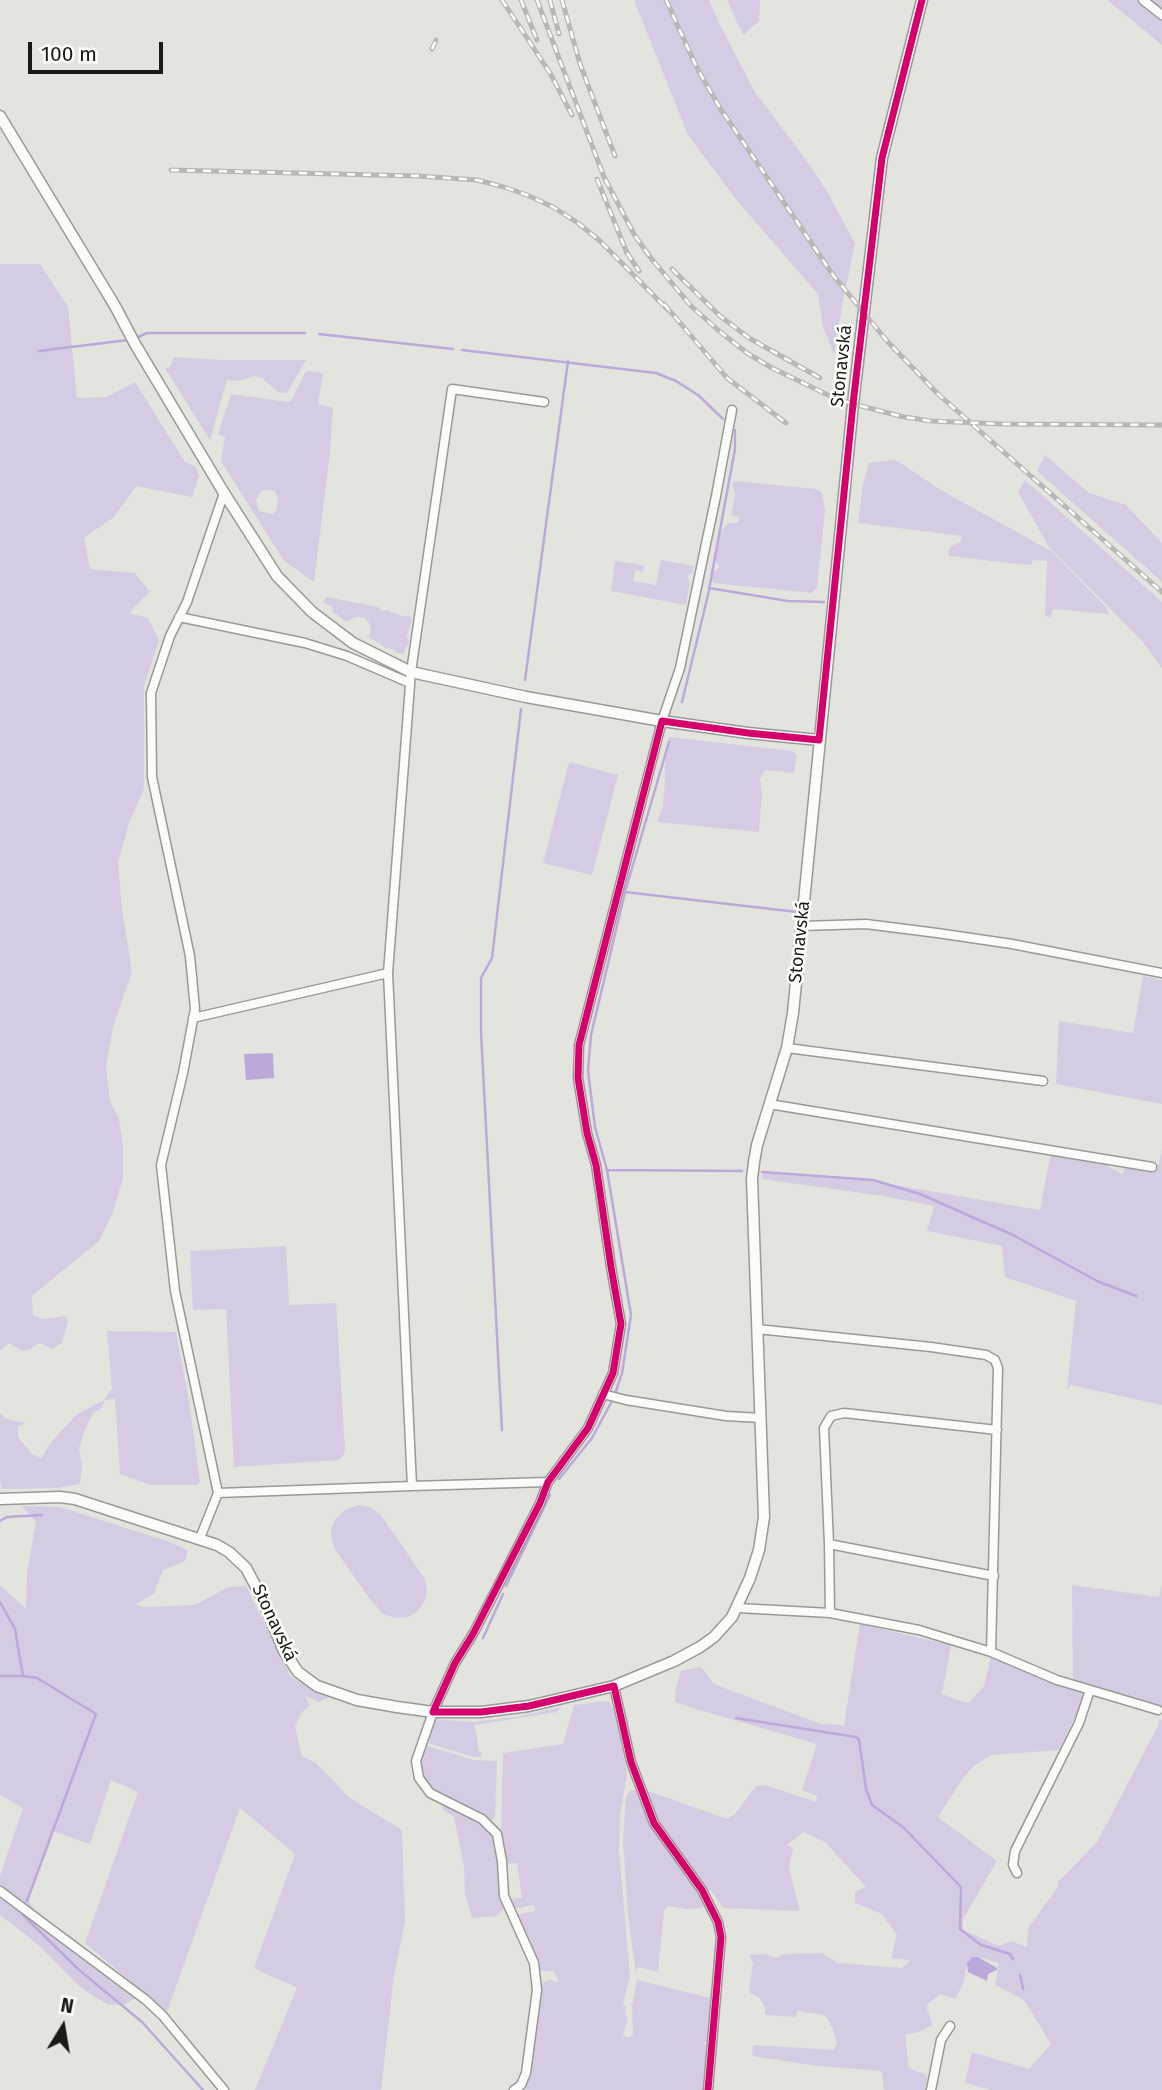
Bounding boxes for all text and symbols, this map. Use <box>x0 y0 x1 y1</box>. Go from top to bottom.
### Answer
scale bar <box>32 28 166 72</box>
text: 100 m <box>41 41 97 67</box>
street label: Stonavská <box>827 324 857 408</box>
street label: Stonavská <box>785 900 815 984</box>
street label: Stonavská <box>247 1581 301 1665</box>
north arrow <box>28 1992 98 2062</box>
text: N <box>59 1993 75 2018</box>

